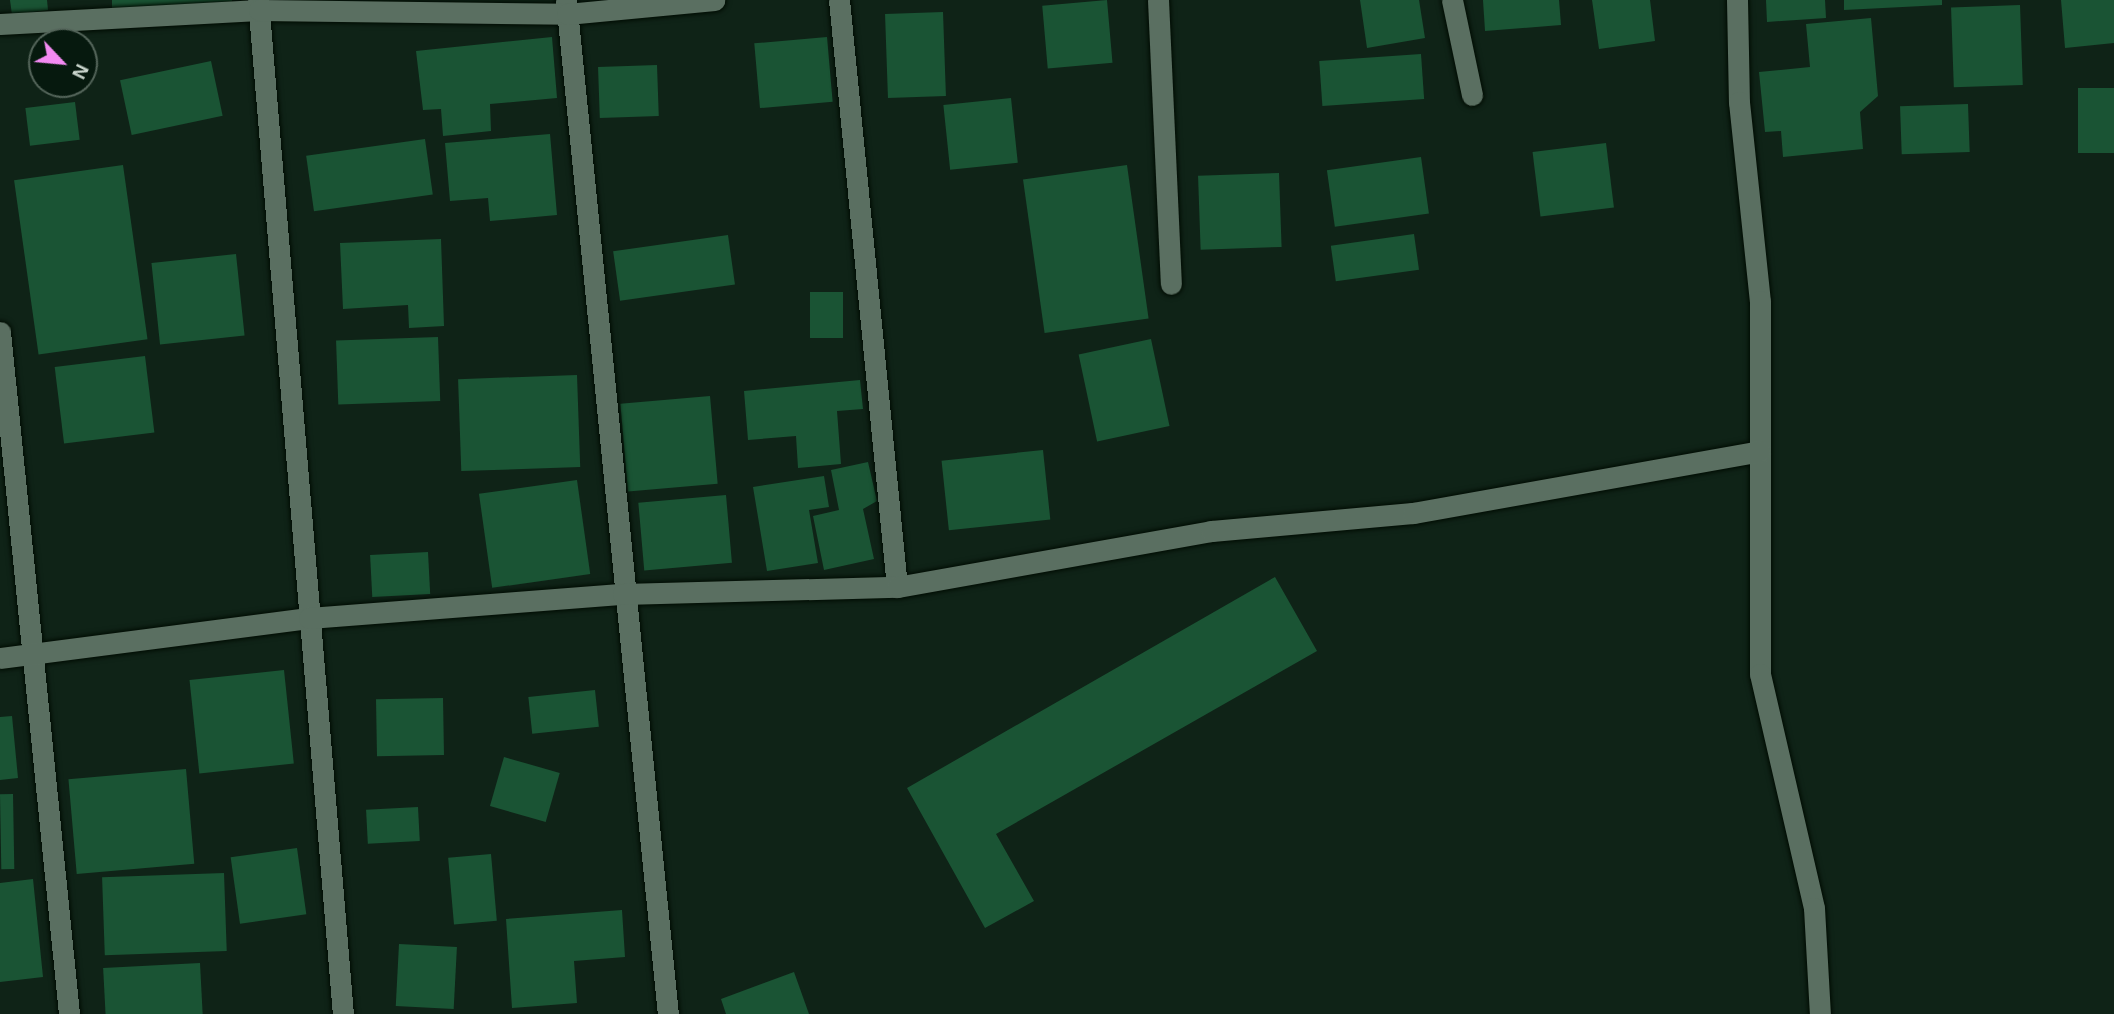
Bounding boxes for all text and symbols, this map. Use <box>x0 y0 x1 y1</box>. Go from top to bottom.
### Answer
north arrow <box>28 28 98 98</box>
text: N <box>68 61 93 82</box>

